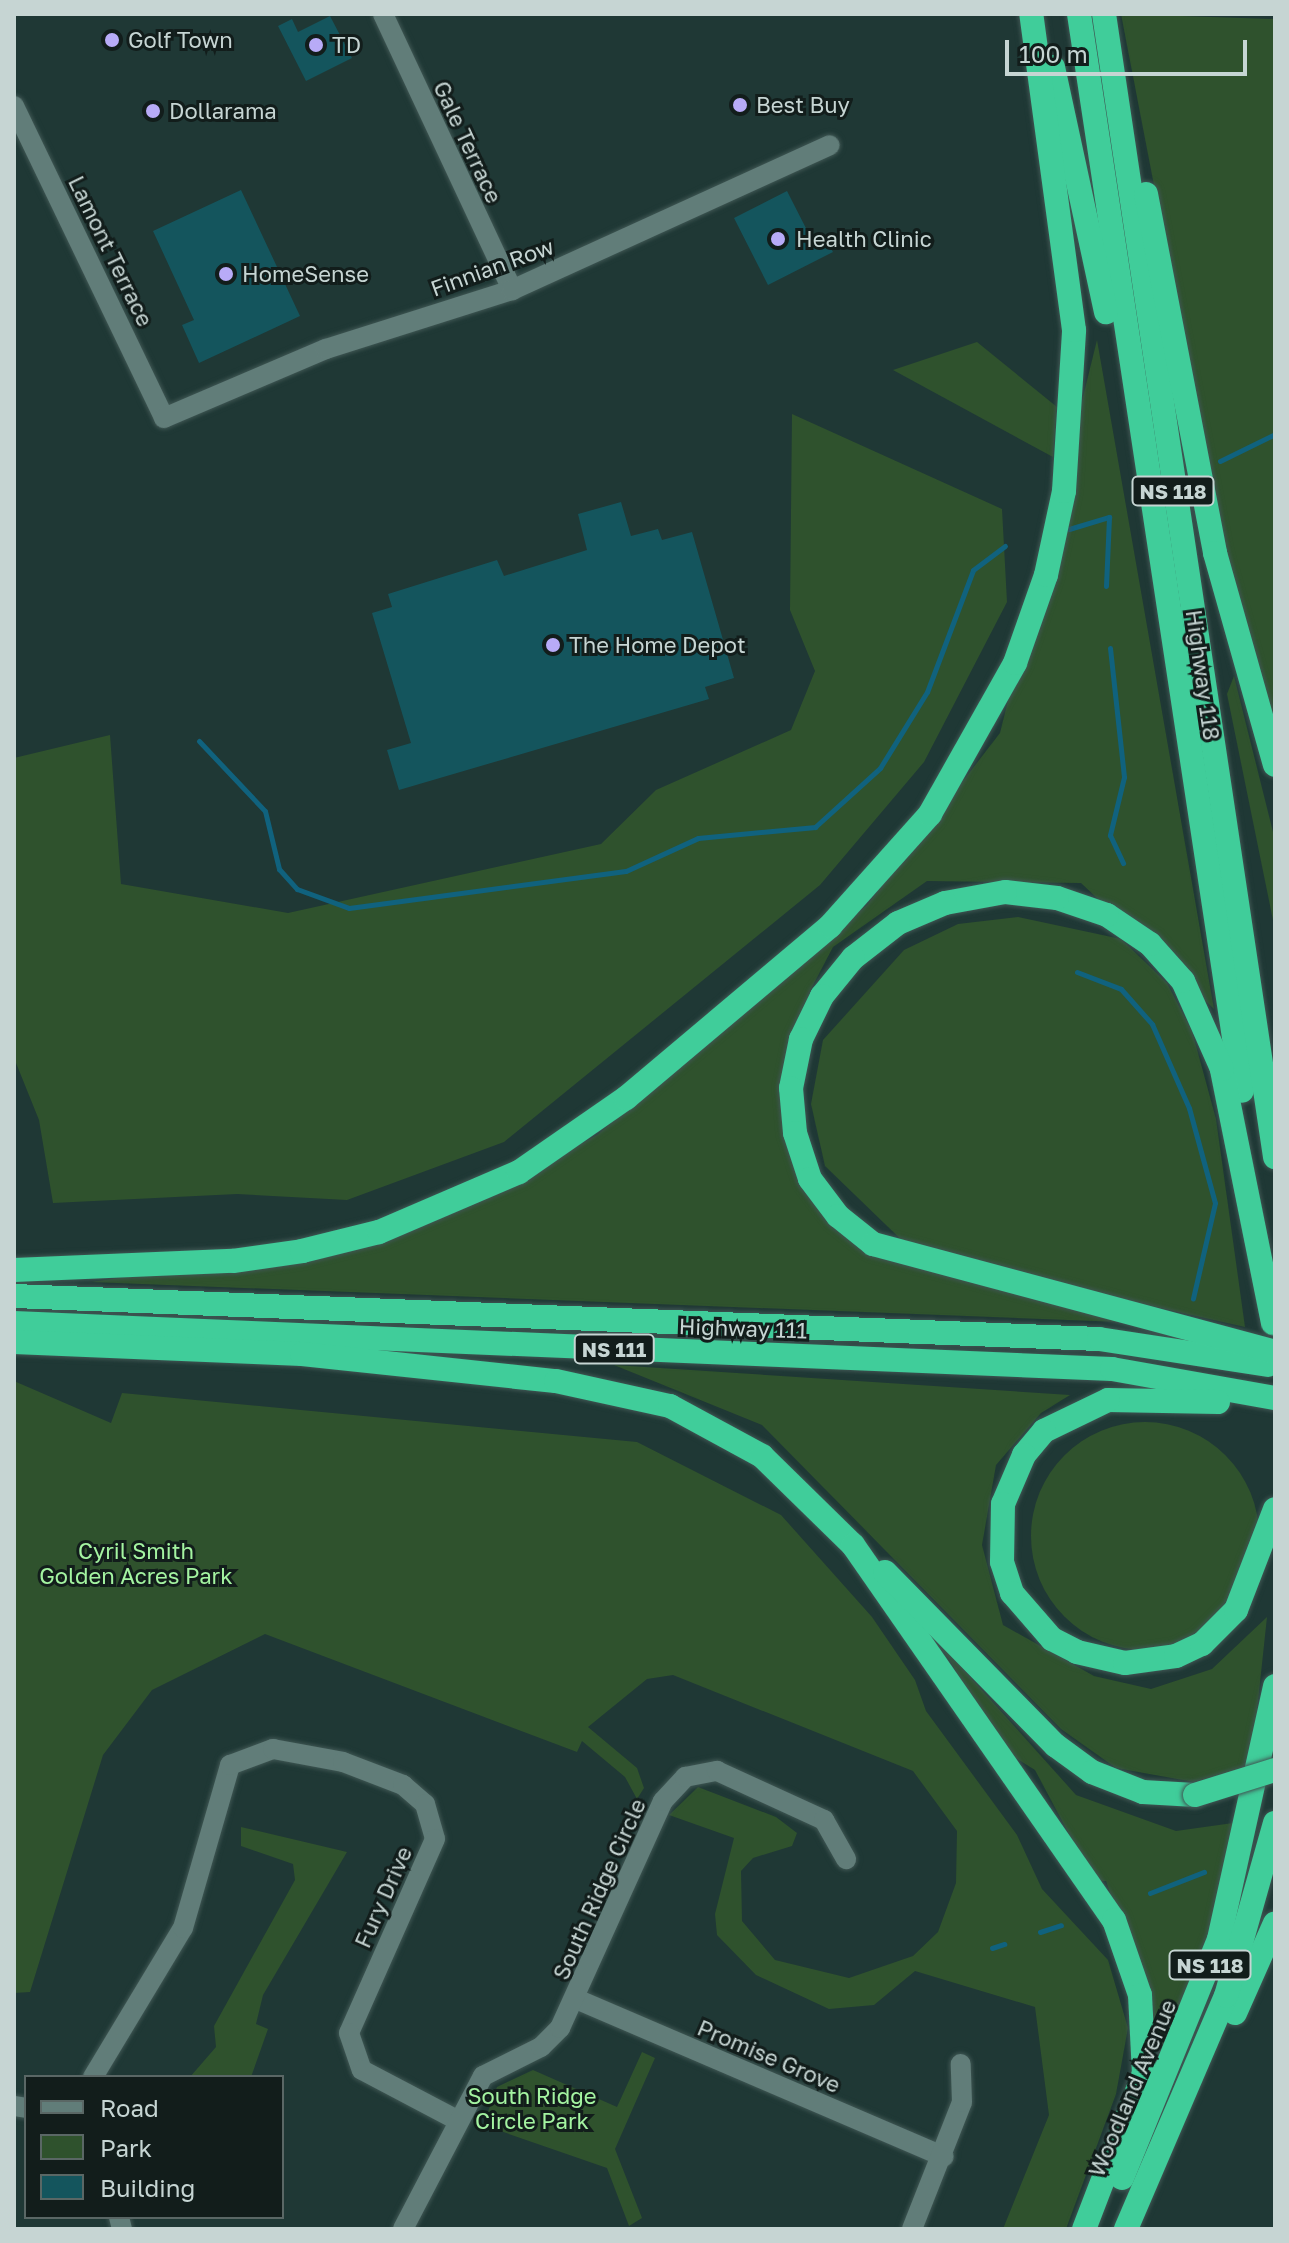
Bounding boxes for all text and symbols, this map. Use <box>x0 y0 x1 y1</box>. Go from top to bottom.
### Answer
scale bar <box>1009 24 1251 74</box>
place label: Golf Town <box>128 27 233 53</box>
marker: Golf Town <box>103 31 121 49</box>
place label: TD <box>332 32 361 58</box>
marker: TD <box>307 36 325 54</box>
text: 100 m <box>1019 39 1088 68</box>
street label: Gale Terrace <box>428 77 508 207</box>
place label: Best Buy <box>756 92 850 118</box>
marker: Best Buy <box>731 96 749 114</box>
place label: Dollarama <box>169 98 277 124</box>
marker: Dollarama <box>144 102 162 120</box>
street label: Lamont Terrace <box>63 172 159 330</box>
place label: Health Clinic <box>796 226 932 252</box>
marker: Health Clinic <box>767 228 789 250</box>
street label: Finnian Row <box>427 233 557 301</box>
place label: HomeSense <box>242 261 369 287</box>
marker: HomeSense <box>217 265 235 283</box>
road number: NS 118 <box>1131 475 1215 507</box>
street label: Highway 118 <box>1181 608 1225 742</box>
place label: The Home Depot <box>569 632 746 658</box>
marker: The Home Depot <box>544 636 562 654</box>
street label: Highway 111 <box>678 1313 808 1343</box>
road number: NS 111 <box>572 1333 656 1365</box>
park label: Cyril Smith Golden Acres Park <box>39 1537 233 1588</box>
street label: South Ridge Circle <box>547 1794 651 1984</box>
street label: Fury Drive <box>349 1842 417 1952</box>
road number: NS 118 <box>1168 1949 1252 1981</box>
street label: Woodland Avenue <box>1083 1995 1181 2181</box>
street label: Promise Grove <box>694 2014 844 2098</box>
legend <box>24 2075 284 2219</box>
park label: South Ridge Circle Park <box>467 2082 597 2134</box>
text: Road <box>100 2093 159 2122</box>
text: Park <box>100 2133 152 2162</box>
text: Building <box>100 2173 195 2202</box>

